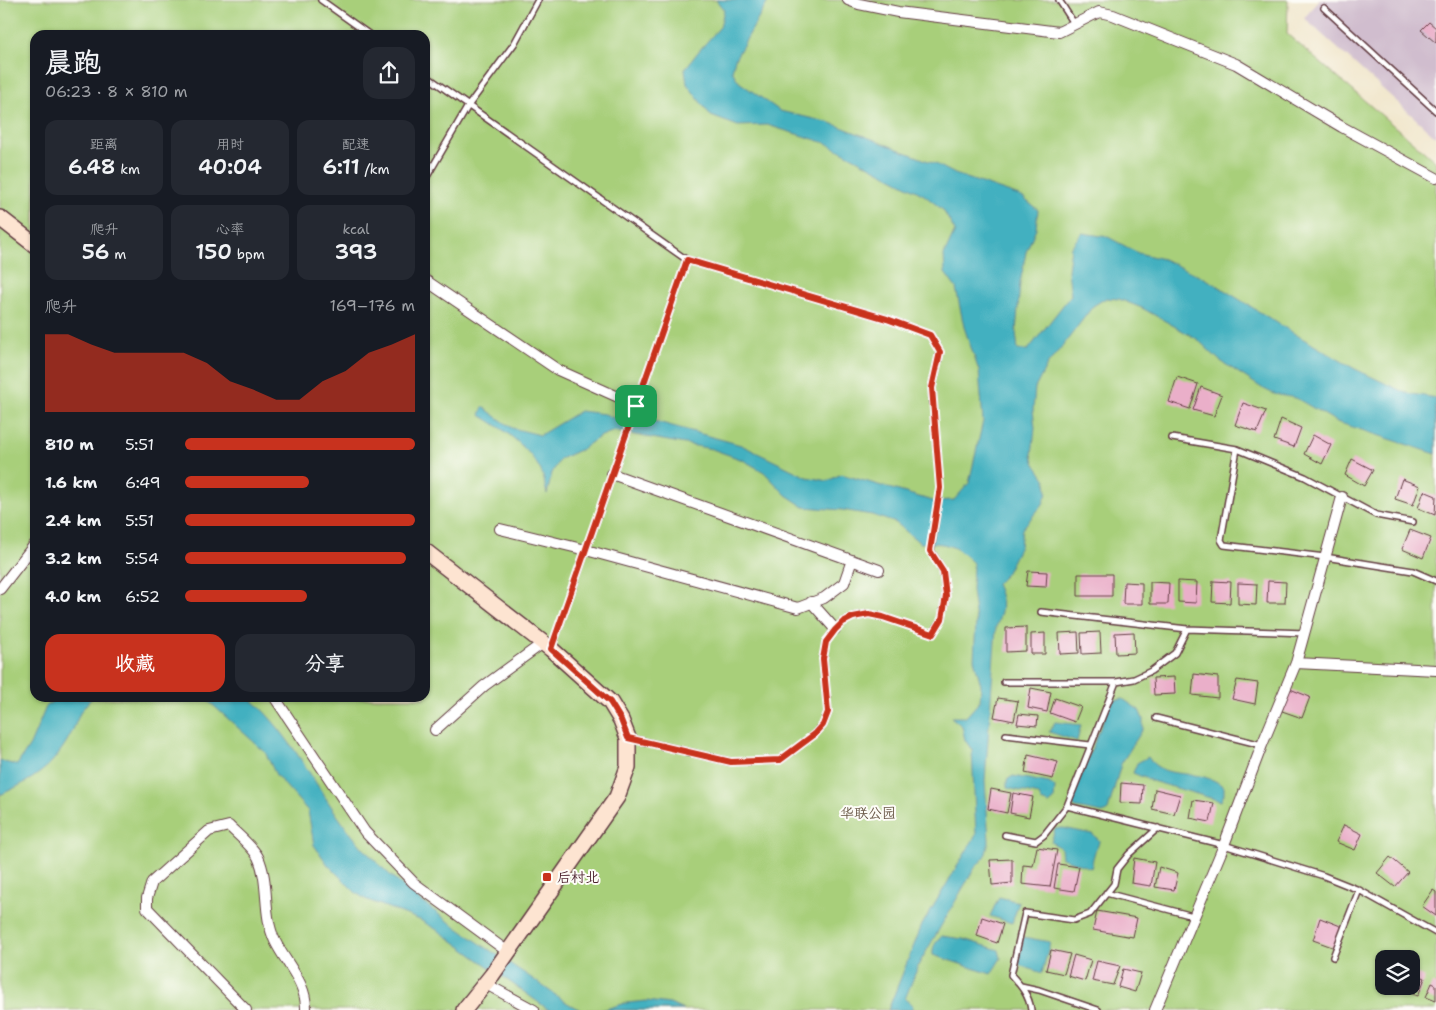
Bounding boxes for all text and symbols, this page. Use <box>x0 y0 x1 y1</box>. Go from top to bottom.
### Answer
text: 晨跑 <box>45 43 101 81</box>
button: share <box>363 47 415 99</box>
text: 06:23 · 8 × 810 m <box>45 81 188 102</box>
text: 距离 <box>90 135 118 153</box>
text: 用时 <box>216 135 244 153</box>
text: 配速 <box>342 135 370 153</box>
text: 6.48 <box>68 153 115 181</box>
text: 40:04 <box>198 153 262 181</box>
text: 6:11 <box>322 153 360 181</box>
text: km <box>115 160 140 178</box>
text: /km <box>360 160 390 178</box>
text: 爬升 <box>90 220 118 238</box>
text: 心率 <box>216 220 244 238</box>
text: kcal <box>342 220 370 238</box>
text: 56 <box>82 238 109 266</box>
text: 150 <box>195 238 232 266</box>
text: 393 <box>335 238 377 266</box>
text: m <box>109 245 126 263</box>
text: bpm <box>232 245 265 263</box>
text: 169–176 m <box>330 295 415 316</box>
text: 爬升 <box>45 296 77 317</box>
pin <box>615 385 657 427</box>
icon: arrive <box>622 392 650 420</box>
text: 810 m <box>45 434 94 455</box>
text: 5:51 <box>125 434 154 455</box>
text: 1.6 km <box>45 472 97 493</box>
text: 6:49 <box>125 472 161 493</box>
text: 2.4 km <box>45 510 101 531</box>
text: 5:51 <box>125 510 154 531</box>
text: 3.2 km <box>45 548 102 569</box>
text: 5:54 <box>125 548 159 569</box>
text: 4.0 km <box>45 586 101 607</box>
text: 6:52 <box>125 586 160 607</box>
button: 收藏 <box>45 634 225 692</box>
button: 分享 <box>235 634 415 692</box>
park label: 华联公园 <box>840 804 896 822</box>
place label: 后村北 <box>557 868 599 886</box>
marker: 后村北 <box>541 871 553 883</box>
map controls <box>1375 950 1420 995</box>
button: layers <box>1375 950 1420 995</box>

